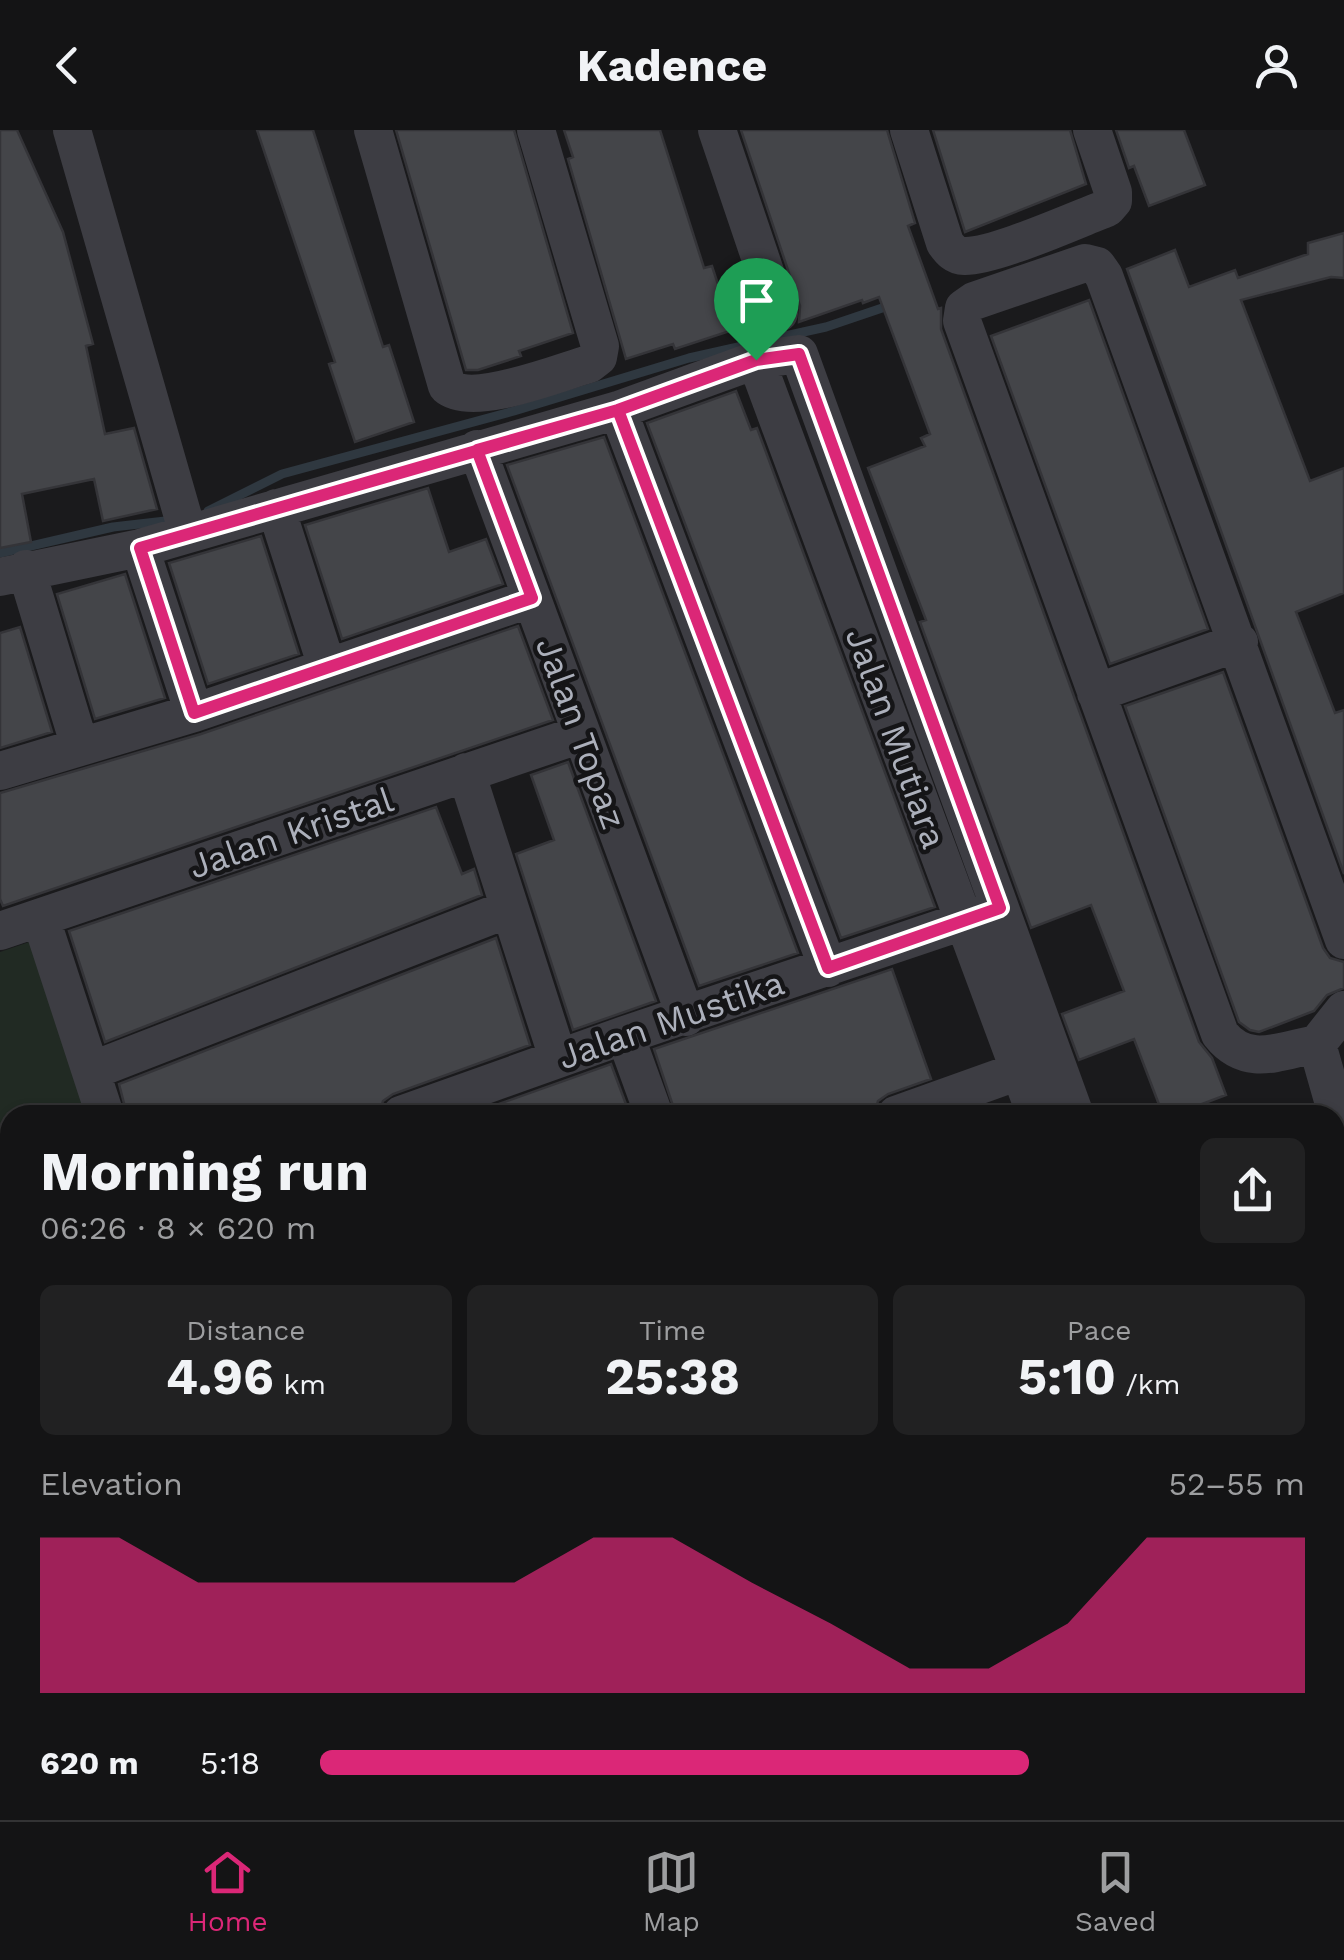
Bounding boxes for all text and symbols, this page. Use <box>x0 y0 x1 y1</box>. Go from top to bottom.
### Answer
icon: back <box>40 38 95 93</box>
icon: person <box>1249 38 1304 93</box>
text: Kadence <box>577 39 767 92</box>
pin <box>714 258 799 361</box>
icon: arrive <box>729 273 784 328</box>
street label: Jalan Mutiara <box>837 622 955 854</box>
street label: Jalan Topaz <box>527 631 635 835</box>
street label: Jalan Kristal <box>183 778 399 888</box>
street label: Jalan Mustika <box>553 962 789 1078</box>
button: share <box>1200 1138 1305 1243</box>
text: Morning run <box>40 1139 369 1203</box>
text: 06:26 · 8 × 620 m <box>40 1209 316 1247</box>
text: Distance <box>186 1314 305 1347</box>
text: Time <box>639 1314 706 1347</box>
text: Pace <box>1067 1314 1132 1347</box>
text: 4.96 <box>166 1347 274 1406</box>
text: 25:38 <box>605 1347 740 1406</box>
text: 5:10 <box>1018 1347 1116 1406</box>
text: km <box>274 1368 326 1401</box>
text: /km <box>1116 1368 1180 1401</box>
text: Elevation <box>40 1465 183 1503</box>
text: 52–55 m <box>1168 1465 1305 1503</box>
text: 620 m <box>40 1744 139 1782</box>
text: 5:18 <box>200 1744 260 1782</box>
tab: Home <box>188 1845 268 1938</box>
tab: Map <box>643 1845 700 1938</box>
tab: Saved <box>1075 1845 1156 1938</box>

